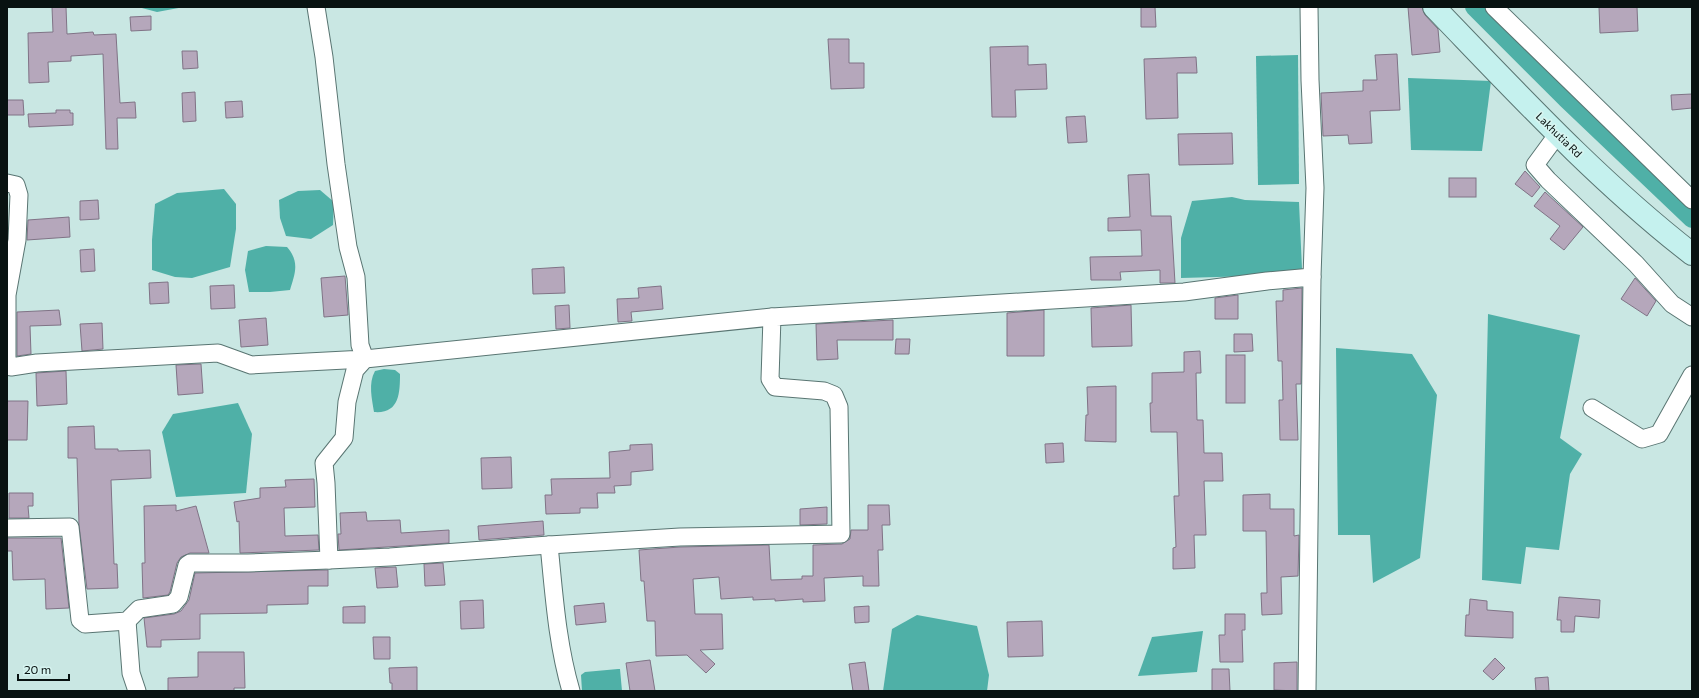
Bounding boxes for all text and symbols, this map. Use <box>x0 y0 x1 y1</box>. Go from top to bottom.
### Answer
street label: Lakhutia Rd <box>1534 109 1585 160</box>
scale bar <box>18 656 69 682</box>
text: 20 m <box>24 662 51 676</box>

